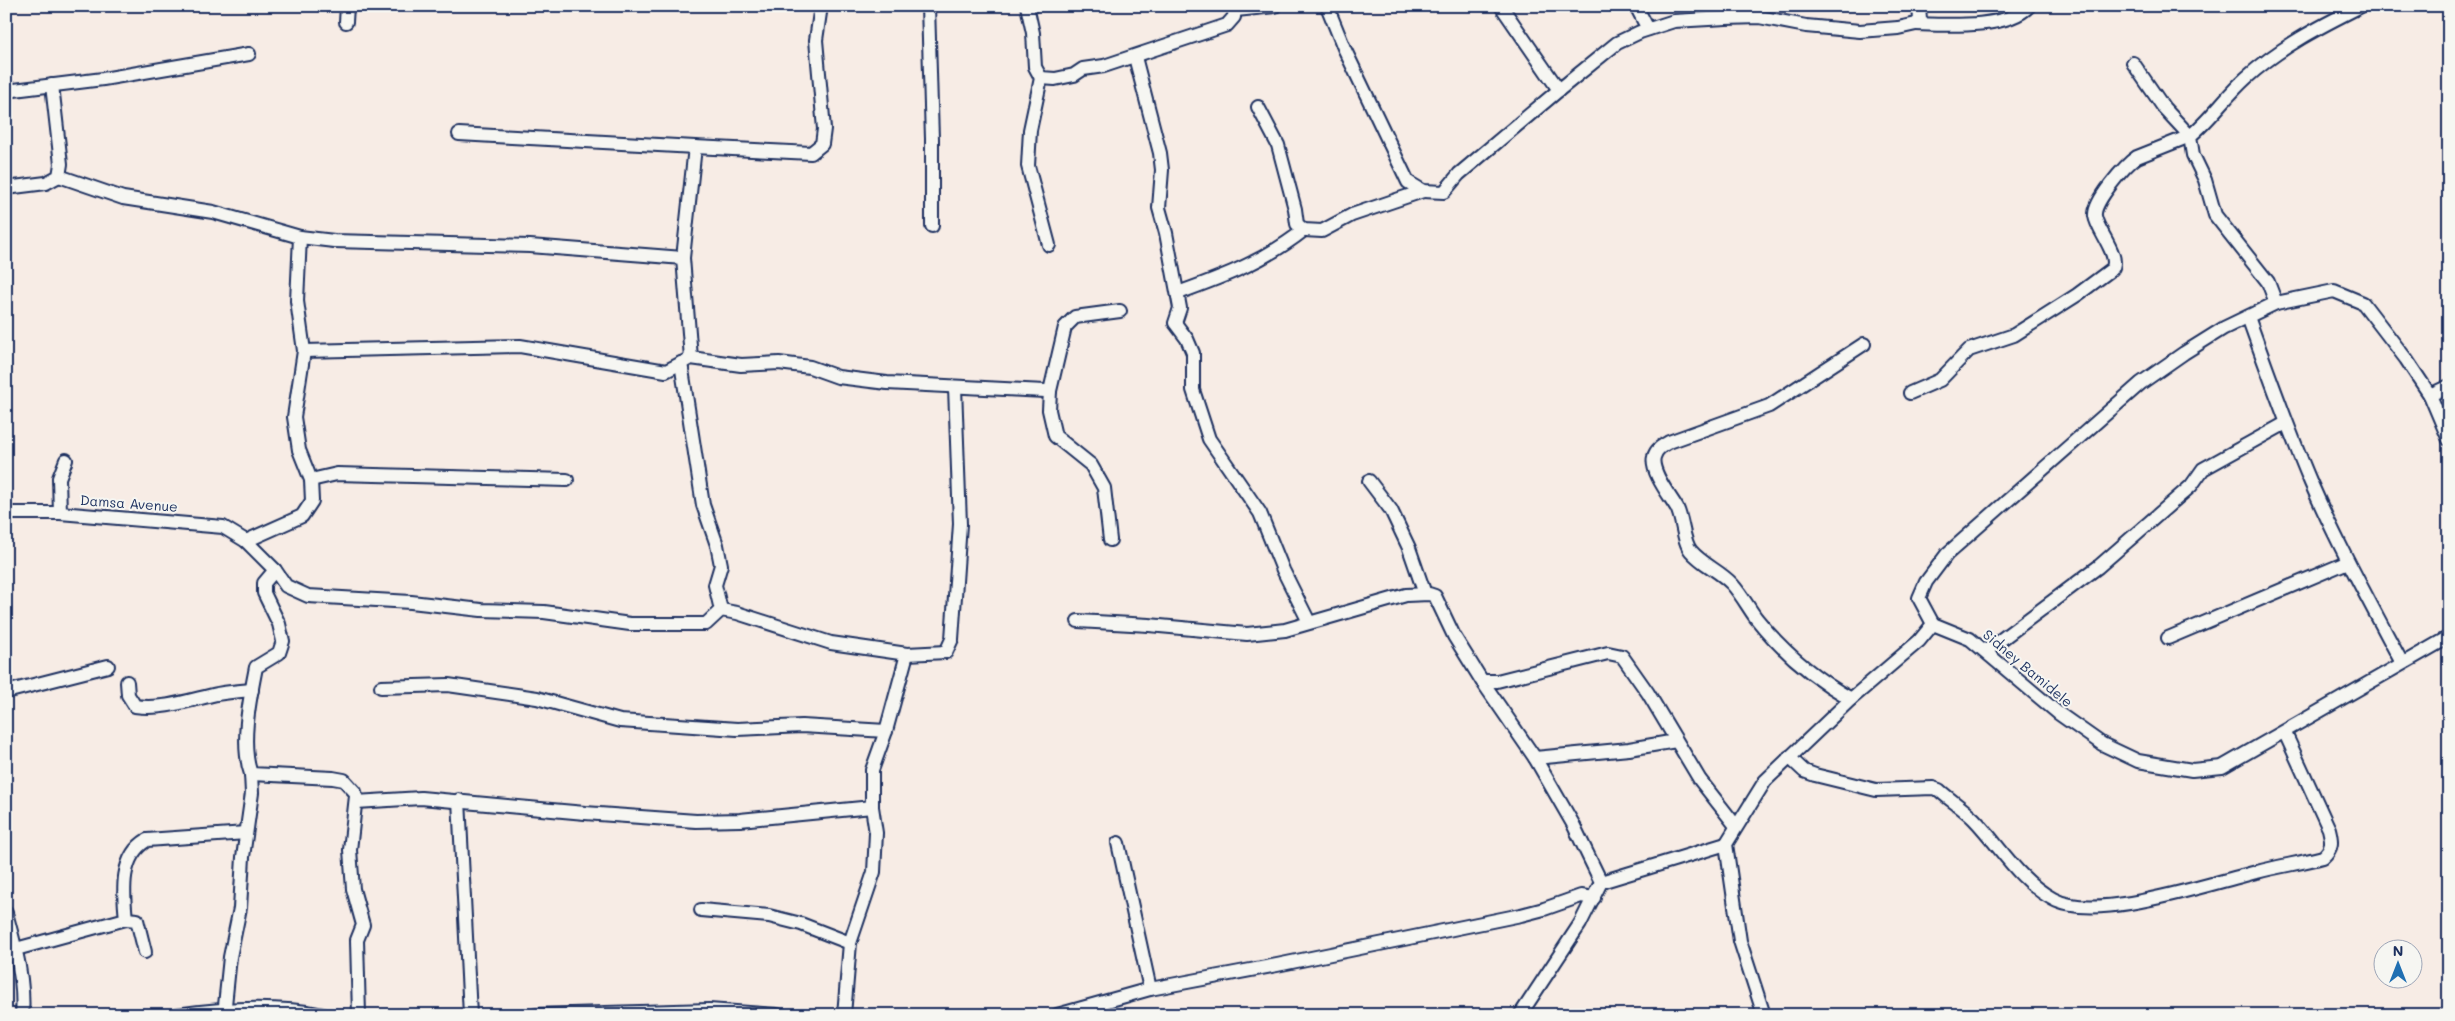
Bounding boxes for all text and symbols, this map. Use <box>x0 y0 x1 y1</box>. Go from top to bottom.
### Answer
street label: Damsa Avenue <box>79 490 179 516</box>
street label: Sidney Bamidele <box>1979 625 2077 711</box>
north arrow <box>2372 938 2422 988</box>
text: N <box>2393 941 2403 960</box>

